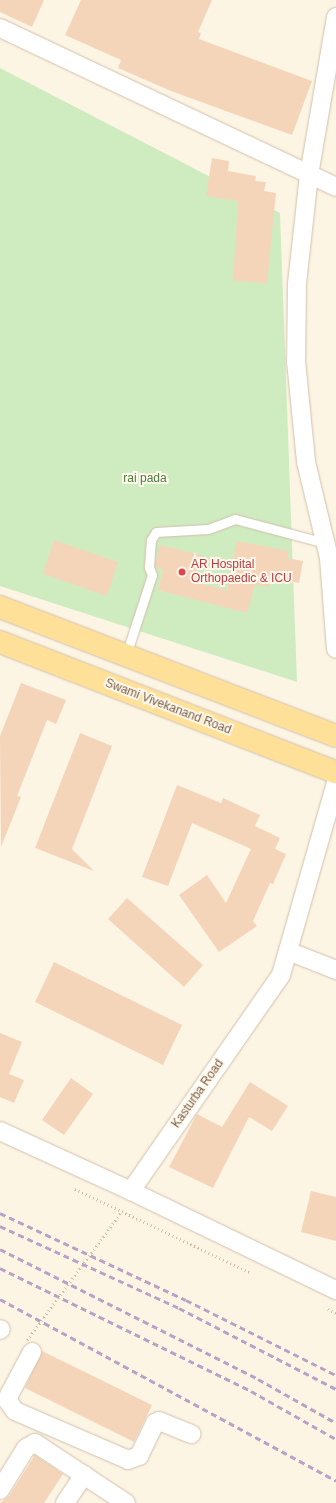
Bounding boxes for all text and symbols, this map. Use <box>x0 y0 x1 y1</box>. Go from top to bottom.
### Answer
park label: rai pada <box>123 472 167 486</box>
place label: AR Hospital Orthopaedic & ICU <box>191 558 292 586</box>
marker: AR Hospital Orthopaedic & ICU <box>176 566 188 578</box>
street label: Swami Vivekanand Road <box>103 676 233 738</box>
street label: Kasturba Road <box>169 1057 227 1131</box>

